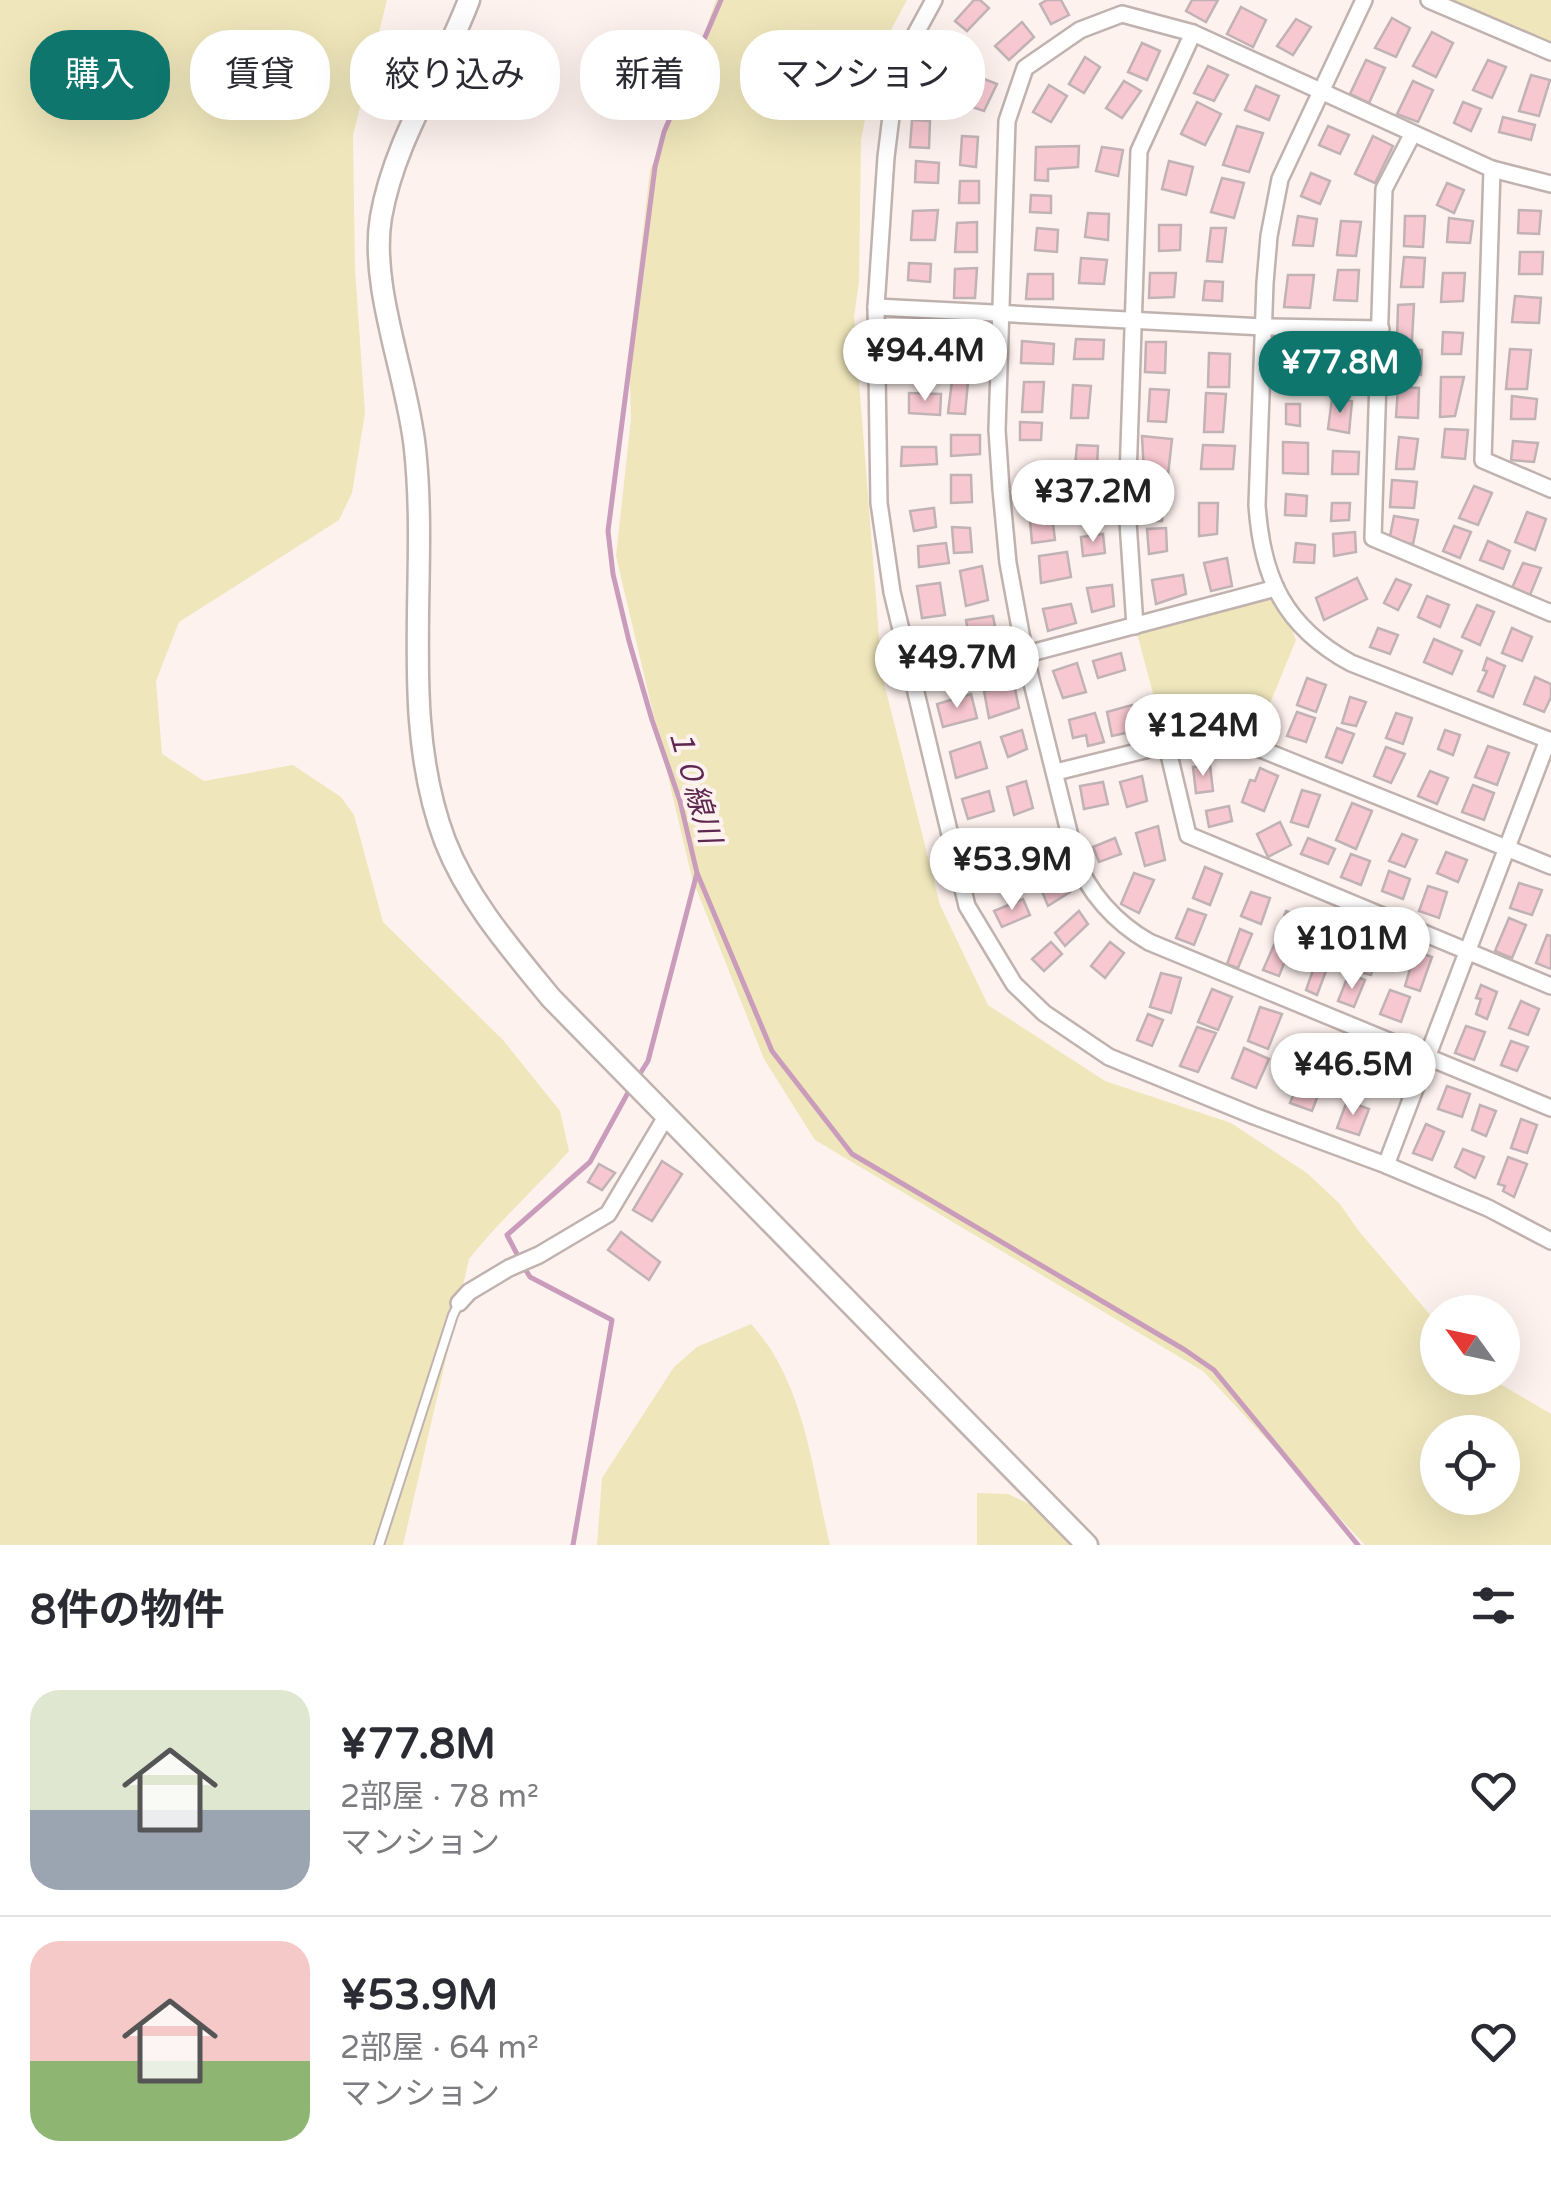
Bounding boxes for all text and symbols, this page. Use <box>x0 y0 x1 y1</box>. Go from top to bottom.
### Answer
chip: 購入 <box>30 30 170 120</box>
chip: 賃貸 <box>190 30 330 120</box>
chip: 絞り込み <box>350 30 560 120</box>
chip: 新着 <box>580 30 720 120</box>
chip: マンション <box>740 30 985 120</box>
pin: ¥94.4M <box>844 319 1006 404</box>
pin: ¥77.8M <box>1259 331 1421 416</box>
text: ¥94.4M <box>865 332 985 370</box>
text: ¥77.8M <box>1281 344 1399 382</box>
pin: ¥37.2M <box>1012 460 1174 545</box>
text: ¥37.2M <box>1034 473 1152 511</box>
pin: ¥49.7M <box>876 626 1038 711</box>
text: ¥49.7M <box>897 639 1017 677</box>
pin: ¥124M <box>1133 694 1273 779</box>
text: ¥124M <box>1147 707 1259 745</box>
water label: １０線川 <box>660 722 729 851</box>
pin: ¥53.9M <box>931 828 1093 913</box>
text: ¥53.9M <box>952 841 1072 879</box>
pin: ¥101M <box>1282 907 1422 992</box>
text: ¥101M <box>1296 920 1408 958</box>
pin: ¥46.5M <box>1272 1033 1434 1118</box>
text: ¥46.5M <box>1293 1046 1413 1084</box>
north arrow <box>1420 1295 1520 1395</box>
map controls <box>1420 1295 1520 1515</box>
button: locate <box>1420 1415 1520 1515</box>
icon: filters <box>1466 1578 1521 1633</box>
text: 8件の物件 <box>30 1585 224 1636</box>
text: ¥77.8M <box>340 1719 496 1770</box>
icon: home <box>110 1730 230 1850</box>
icon: heart <box>1466 1763 1521 1818</box>
text: 2部屋 · 78 m² <box>340 1778 539 1816</box>
text: マンション <box>340 1824 500 1862</box>
text: ¥53.9M <box>340 1970 498 2021</box>
icon: home <box>110 1981 230 2101</box>
icon: heart <box>1466 2014 1521 2069</box>
text: 2部屋 · 64 m² <box>340 2029 539 2067</box>
text: マンション <box>340 2075 500 2113</box>

